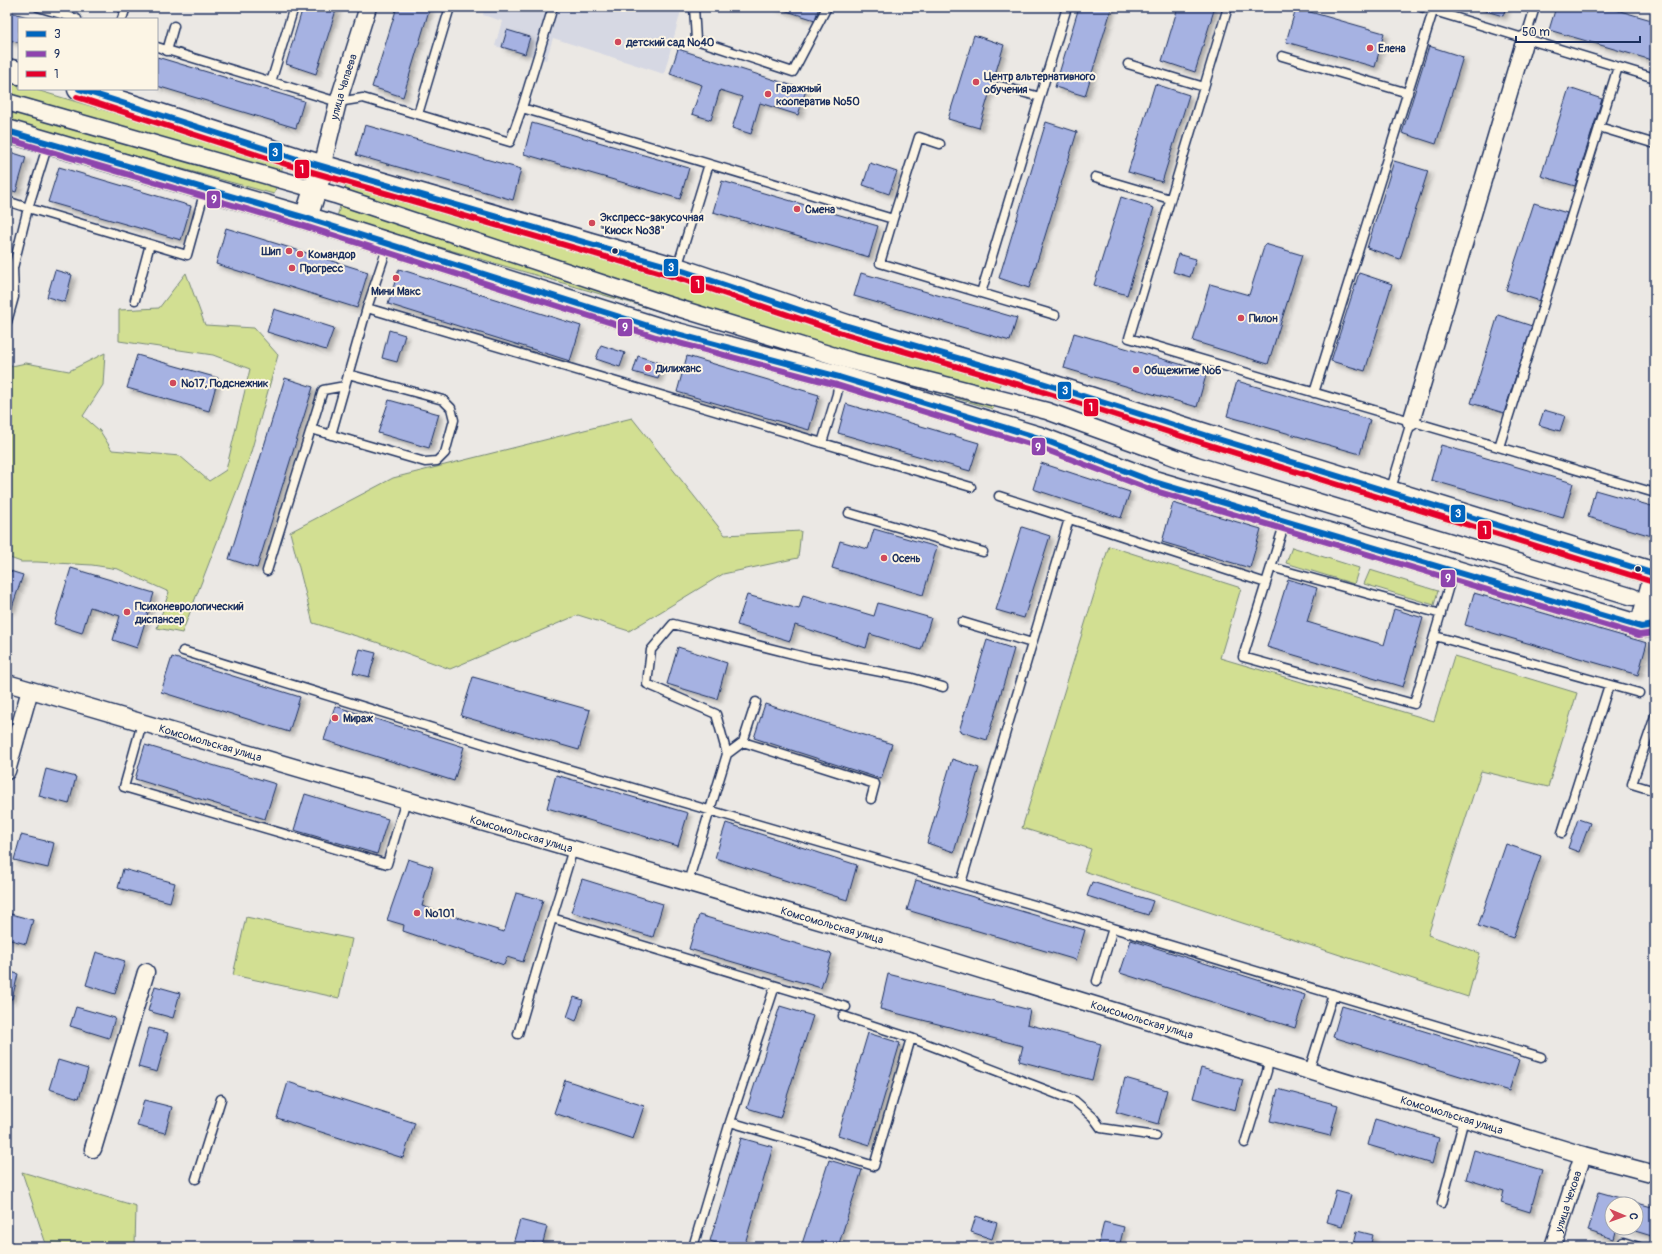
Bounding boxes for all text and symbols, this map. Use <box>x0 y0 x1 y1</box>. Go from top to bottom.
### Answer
legend <box>18 18 158 90</box>
scale bar <box>1516 18 1640 44</box>
text: 50 m <box>1522 25 1550 40</box>
text: 3 <box>54 27 61 42</box>
place label: детский сад №40 <box>625 36 715 49</box>
marker: детский сад №40 <box>613 37 623 47</box>
place label: Елена <box>1378 42 1406 55</box>
marker: Елена <box>1365 43 1375 53</box>
text: 9 <box>54 47 60 62</box>
street label: улица Чапаева <box>328 52 360 122</box>
text: 1 <box>54 67 59 82</box>
place label: Центр альтернативного обучения <box>983 70 1095 96</box>
marker: Центр альтернативного обучения <box>971 77 981 87</box>
place label: Гаражный кооператив №50 <box>776 82 860 108</box>
marker: Гаражный кооператив №50 <box>763 89 773 99</box>
line badge: 3 <box>268 142 283 162</box>
text: 3 <box>272 146 278 159</box>
line badge: 1 <box>294 159 310 179</box>
text: 1 <box>300 163 304 176</box>
line badge: 9 <box>206 190 221 209</box>
text: 9 <box>211 193 217 206</box>
place label: Смена <box>805 203 835 216</box>
marker: Смена <box>792 204 802 214</box>
place label: Экспресс-закусочная "Киоск №38" <box>600 211 704 237</box>
marker: Экспресс-закусочная "Киоск №38" <box>587 218 597 228</box>
place label: Шип <box>261 245 281 258</box>
marker: Шип <box>284 246 294 256</box>
unlabelled marker <box>610 246 620 256</box>
place label: Командор <box>308 248 356 261</box>
marker: Командор <box>295 249 305 259</box>
line badge: 3 <box>663 258 679 277</box>
text: 3 <box>668 261 674 274</box>
place label: Прогресс <box>300 262 344 275</box>
marker: Прогресс <box>287 263 297 273</box>
marker: Мини Макс <box>391 273 401 283</box>
line badge: 1 <box>690 275 705 294</box>
text: 1 <box>696 278 700 291</box>
place label: Мини Макс <box>371 285 421 298</box>
place label: Пилон <box>1249 312 1278 325</box>
marker: Пилон <box>1236 313 1246 323</box>
line badge: 9 <box>617 318 633 337</box>
text: 9 <box>622 321 628 334</box>
place label: Дилижанс <box>655 362 702 375</box>
marker: Дилижанс <box>643 363 653 373</box>
place label: Общежитие №6 <box>1144 364 1222 377</box>
marker: Общежитие №6 <box>1131 365 1141 375</box>
place label: №17, Подснежник <box>181 377 269 390</box>
marker: №17, Подснежник <box>168 378 178 388</box>
line badge: 3 <box>1057 381 1072 400</box>
text: 3 <box>1062 384 1068 397</box>
line badge: 1 <box>1083 398 1099 417</box>
text: 1 <box>1089 401 1093 414</box>
line badge: 9 <box>1031 437 1046 456</box>
text: 9 <box>1035 441 1041 454</box>
line badge: 3 <box>1450 504 1466 523</box>
text: 3 <box>1455 507 1461 520</box>
line badge: 1 <box>1477 520 1492 540</box>
text: 1 <box>1483 524 1487 537</box>
place label: Осень <box>892 552 921 565</box>
marker: Осень <box>879 553 889 563</box>
unlabelled marker <box>1633 564 1643 574</box>
line badge: 9 <box>1440 569 1456 588</box>
text: 9 <box>1445 572 1451 585</box>
place label: Психоневрологический диспансер <box>134 600 244 626</box>
marker: Психоневрологический диспансер <box>122 607 132 617</box>
place label: Мираж <box>343 712 374 725</box>
marker: Мираж <box>330 713 340 723</box>
street label: Комсомольская улица <box>157 722 263 764</box>
street label: Комсомольская улица <box>468 813 574 855</box>
street label: Комсомольская улица <box>779 904 885 947</box>
place label: №101 <box>425 907 454 920</box>
marker: №101 <box>412 908 422 918</box>
street label: Комсомольская улица <box>1089 998 1195 1042</box>
street label: Комсомольская улица <box>1399 1093 1504 1137</box>
street label: улица Чехова <box>1552 1169 1584 1235</box>
north arrow <box>1604 1196 1644 1236</box>
text: С <box>1627 1213 1640 1220</box>

